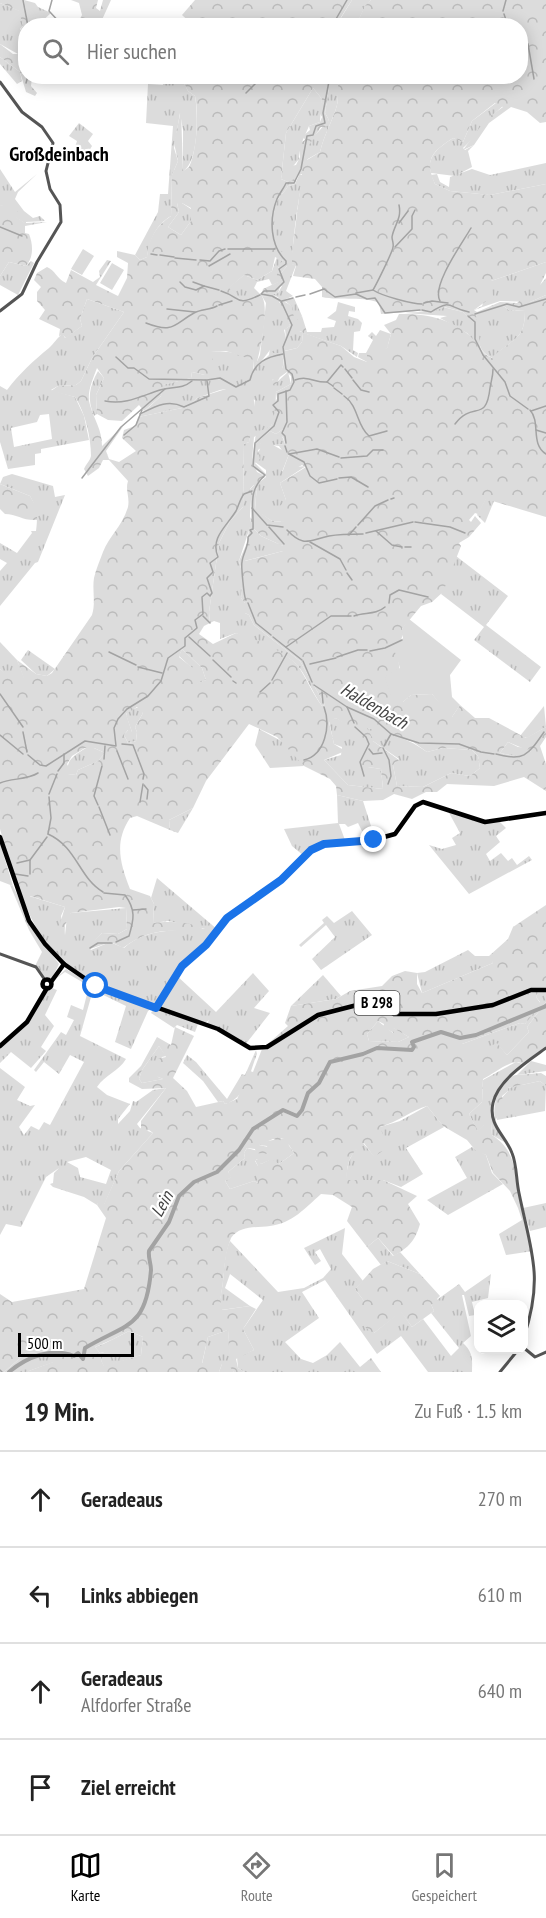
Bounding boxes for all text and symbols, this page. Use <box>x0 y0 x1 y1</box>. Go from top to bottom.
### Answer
search box <box>18 18 528 84</box>
icon: search <box>39 35 72 68</box>
text: Hier suchen <box>87 37 177 65</box>
district label: Großdeinbach <box>9 141 109 167</box>
water label: Haldenbach <box>337 677 413 734</box>
route end <box>360 826 386 852</box>
route start <box>82 972 108 998</box>
road number: B 298 <box>354 991 400 1015</box>
water label: Lein <box>145 1186 178 1221</box>
map controls <box>474 1300 528 1354</box>
button: layers <box>474 1300 528 1354</box>
scale bar <box>18 1330 134 1358</box>
text: 500 m <box>27 1333 62 1353</box>
text: 19 Min. <box>24 1395 95 1428</box>
text: Zu Fuß · 1.5 km <box>415 1398 522 1424</box>
icon: ahead <box>24 1483 57 1516</box>
text: Geradeaus <box>81 1485 163 1513</box>
text: 270 m <box>478 1486 522 1512</box>
icon: left <box>24 1579 57 1612</box>
text: Links abbiegen <box>81 1581 198 1609</box>
text: 610 m <box>478 1582 522 1608</box>
text: Geradeaus <box>81 1664 163 1692</box>
icon: ahead <box>24 1675 57 1708</box>
text: 640 m <box>478 1678 522 1704</box>
text: Alfdorfer Straße <box>81 1692 192 1718</box>
icon: arrive <box>24 1771 57 1804</box>
text: Ziel erreicht <box>81 1773 176 1801</box>
tab: Karte <box>69 1849 102 1905</box>
tab: Route <box>240 1849 273 1905</box>
tab: Gespeichert <box>411 1849 477 1905</box>

